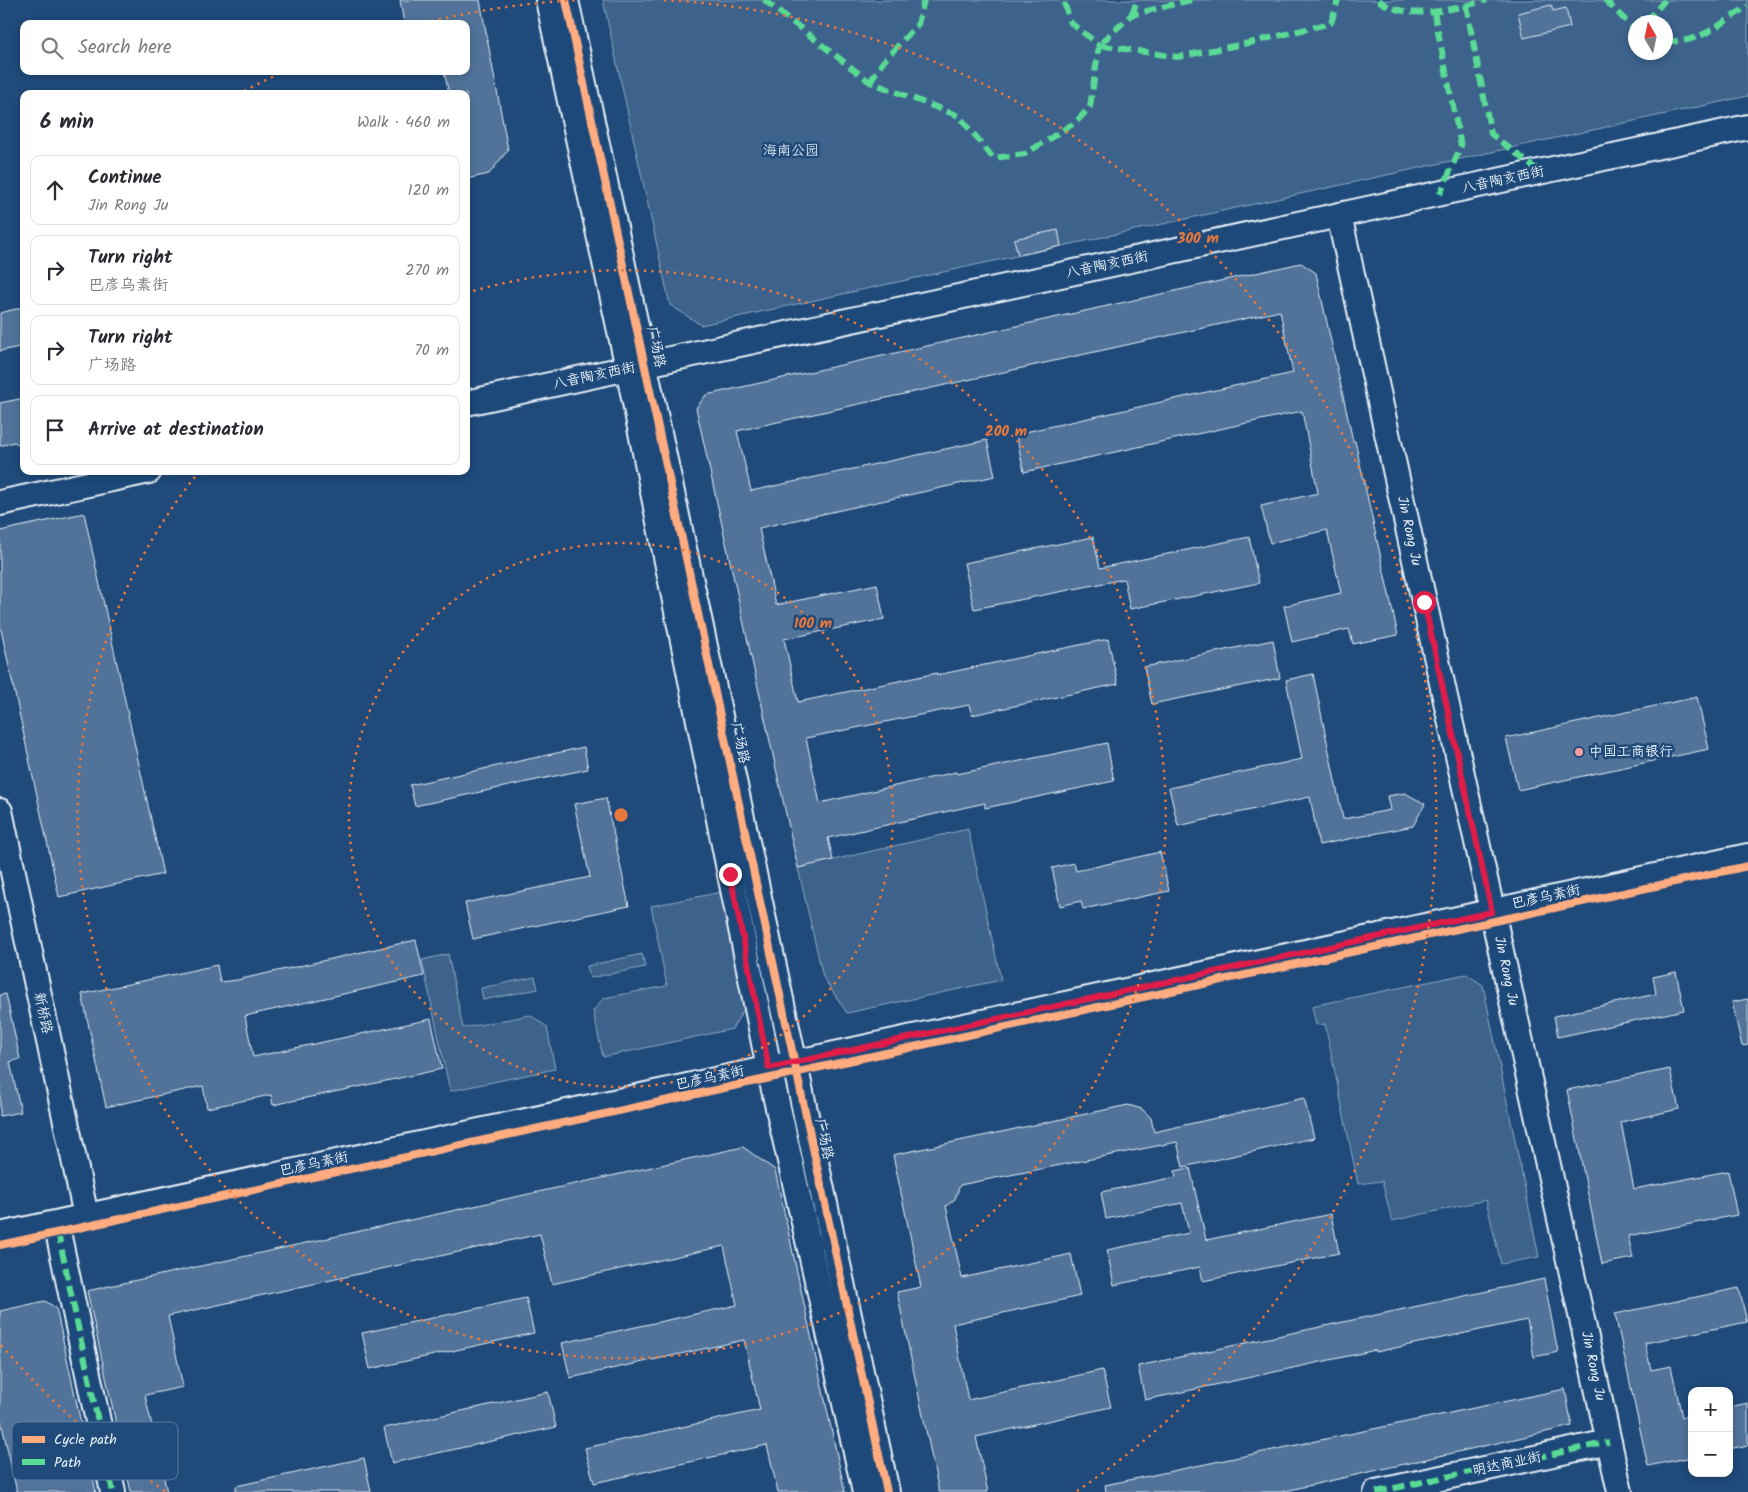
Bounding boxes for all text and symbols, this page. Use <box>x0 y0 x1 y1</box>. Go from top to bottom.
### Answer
north arrow <box>1628 15 1673 60</box>
search box <box>20 20 470 75</box>
text: Search here <box>78 33 172 63</box>
icon: search <box>38 34 66 62</box>
text: 6 min <box>40 106 94 139</box>
text: Walk · 460 m <box>357 110 450 135</box>
park label: 海南公园 <box>763 140 819 162</box>
street label: 八音陶亥西街 <box>1460 161 1546 199</box>
text: Continue <box>88 163 161 193</box>
icon: ahead <box>41 176 69 204</box>
text: 120 m <box>408 178 449 203</box>
text: Jin Rong Ju <box>88 193 169 218</box>
text: 300 m <box>1176 227 1219 251</box>
text: Turn right <box>88 243 173 273</box>
street label: 八音陶亥西街 <box>1064 246 1150 284</box>
icon: right <box>41 256 69 284</box>
text: 270 m <box>405 258 449 283</box>
text: 巴彦乌素街 <box>88 273 168 298</box>
text: Turn right <box>88 323 173 353</box>
street label: 广场路 <box>641 324 671 370</box>
icon: right <box>41 336 69 364</box>
text: 70 m <box>414 338 449 363</box>
text: 广场路 <box>88 353 136 378</box>
street label: 八音陶亥西街 <box>551 357 637 395</box>
text: Arrive at destination <box>88 415 264 445</box>
icon: arrive <box>41 416 69 444</box>
text: 200 m <box>985 420 1027 444</box>
street label: Jin Rong Ju <box>1391 494 1427 568</box>
route start <box>1413 591 1436 614</box>
text: 100 m <box>794 612 832 636</box>
street label: 广场路 <box>725 720 755 766</box>
place label: 中国工商银行 <box>1589 741 1673 763</box>
marker: 中国工商银行 <box>1573 746 1585 758</box>
centre of rings <box>612 806 630 824</box>
route end <box>719 863 742 886</box>
street label: 巴彦乌素街 <box>1509 879 1583 915</box>
street label: Jin Rong Ju <box>1488 934 1524 1008</box>
street label: 新桥路 <box>28 990 58 1036</box>
street label: 巴彦乌素街 <box>673 1060 747 1096</box>
street label: 广场路 <box>809 1116 839 1162</box>
street label: 巴彦乌素街 <box>277 1146 351 1182</box>
street label: Jin Rong Ju <box>1575 1329 1611 1403</box>
map controls <box>1688 1387 1733 1477</box>
button: + <box>1688 1387 1733 1432</box>
legend <box>12 1422 178 1480</box>
text: Cycle path <box>54 1429 117 1451</box>
button: − <box>1688 1432 1733 1477</box>
street label: 明达商业街 <box>1470 1446 1544 1482</box>
text: Path <box>54 1452 81 1474</box>

